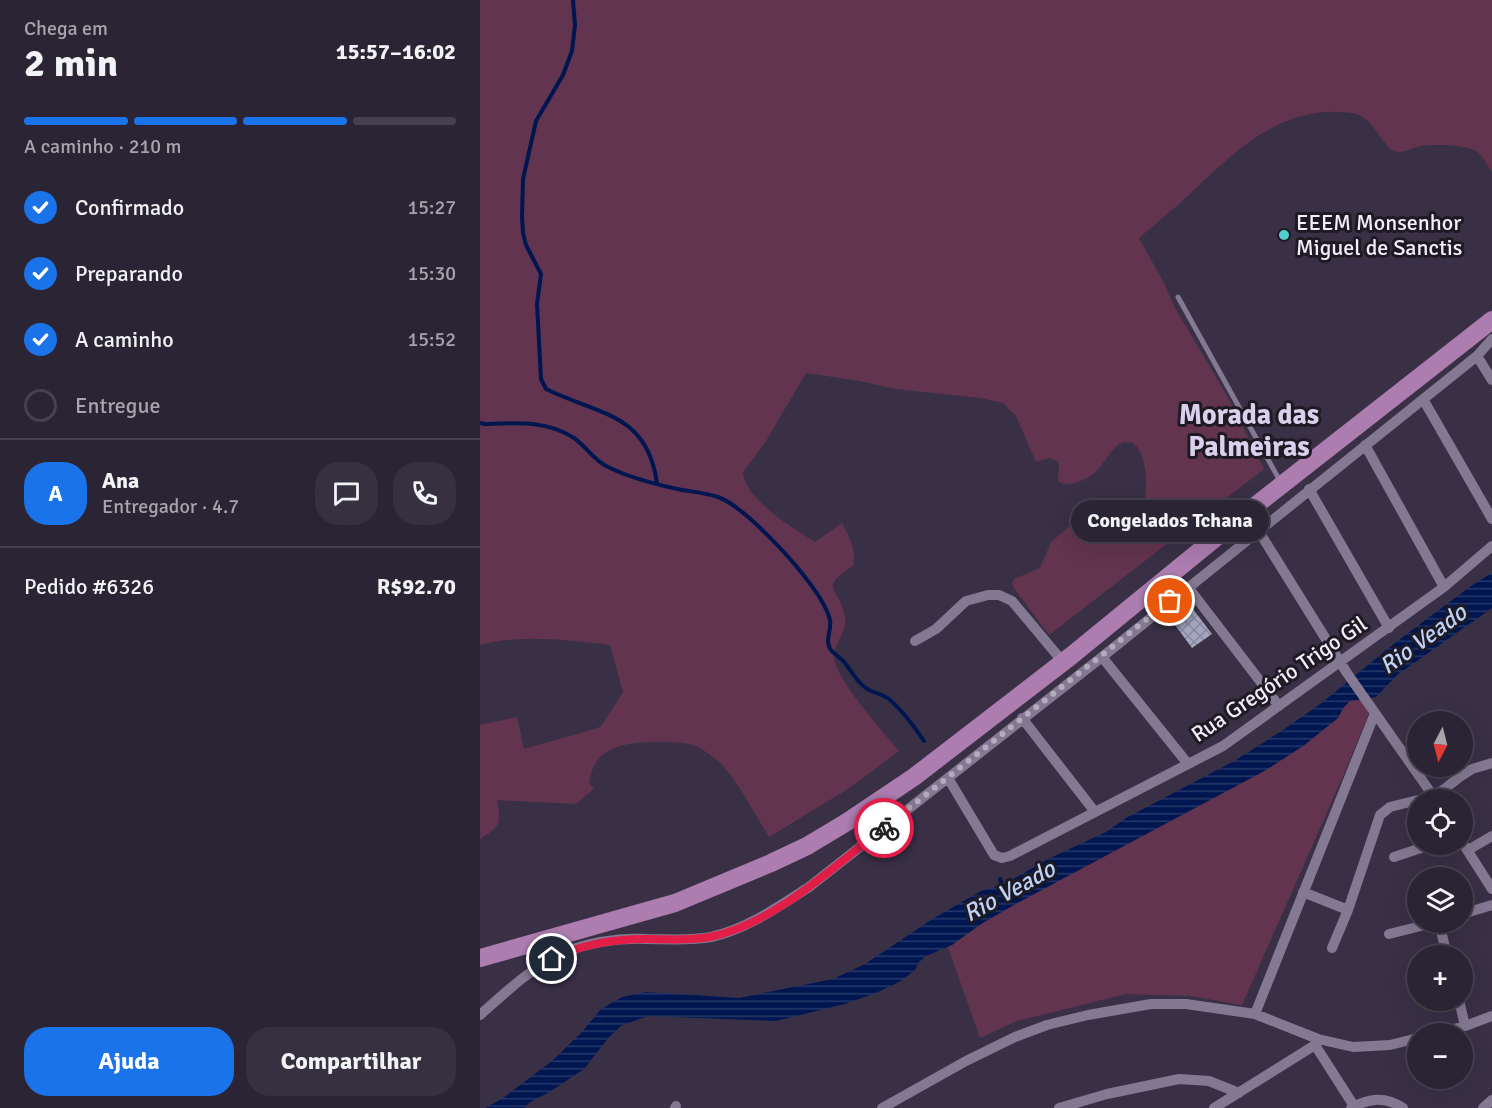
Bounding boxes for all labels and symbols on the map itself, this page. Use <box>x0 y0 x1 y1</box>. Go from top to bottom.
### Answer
place label: EEEM Monsenhor Miguel de Sanctis <box>1296 209 1462 261</box>
marker: EEEM Monsenhor Miguel de Sanctis <box>1277 228 1291 242</box>
district label: Morada das Palmeiras <box>1179 398 1319 464</box>
callout: Congelados Tchana <box>1071 499 1269 541</box>
pin <box>1144 575 1195 626</box>
water label: Rio Veado <box>1374 596 1474 681</box>
street label: Rua Gregório Trigo Gil <box>1186 610 1372 748</box>
north arrow <box>1407 711 1473 777</box>
courier <box>854 798 914 858</box>
water label: Rio Veado <box>958 853 1062 928</box>
pin <box>526 933 577 984</box>

